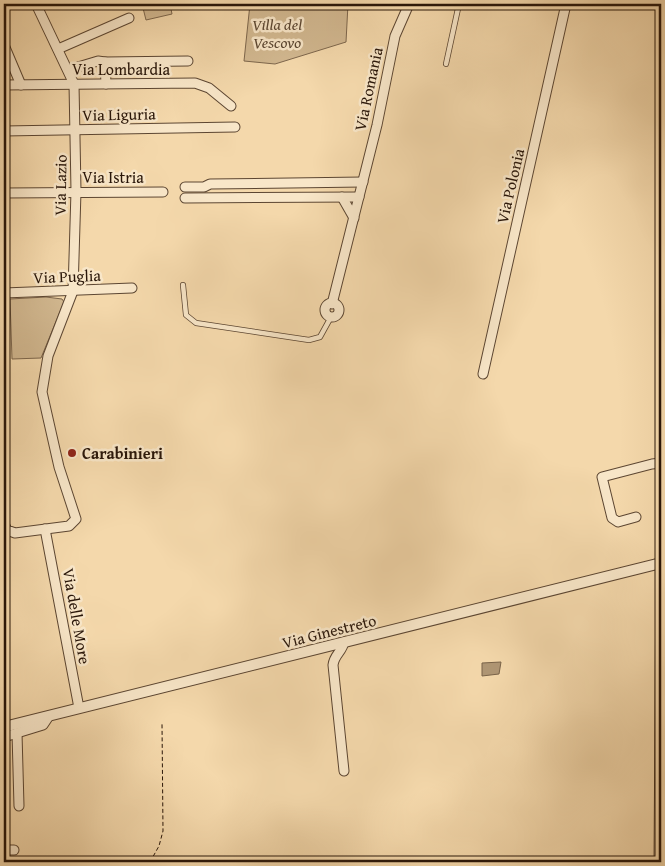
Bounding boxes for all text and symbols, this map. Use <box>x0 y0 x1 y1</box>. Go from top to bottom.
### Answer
park label: Villa del Vescovo <box>252 12 302 54</box>
street label: Via Romania <box>347 44 389 133</box>
street label: Via Lombardia <box>72 57 170 81</box>
street label: Via Liguria <box>82 101 156 127</box>
street label: Via Polonia <box>490 146 530 226</box>
street label: Via Lazio <box>47 154 73 216</box>
street label: Via Istria <box>82 165 144 189</box>
street label: Via Puglia <box>33 263 102 289</box>
place label: Carabinieri <box>82 441 163 465</box>
marker: Carabinieri <box>66 447 78 459</box>
street label: Via delle More <box>57 566 97 666</box>
street label: Via Ginestreto <box>279 608 379 654</box>

